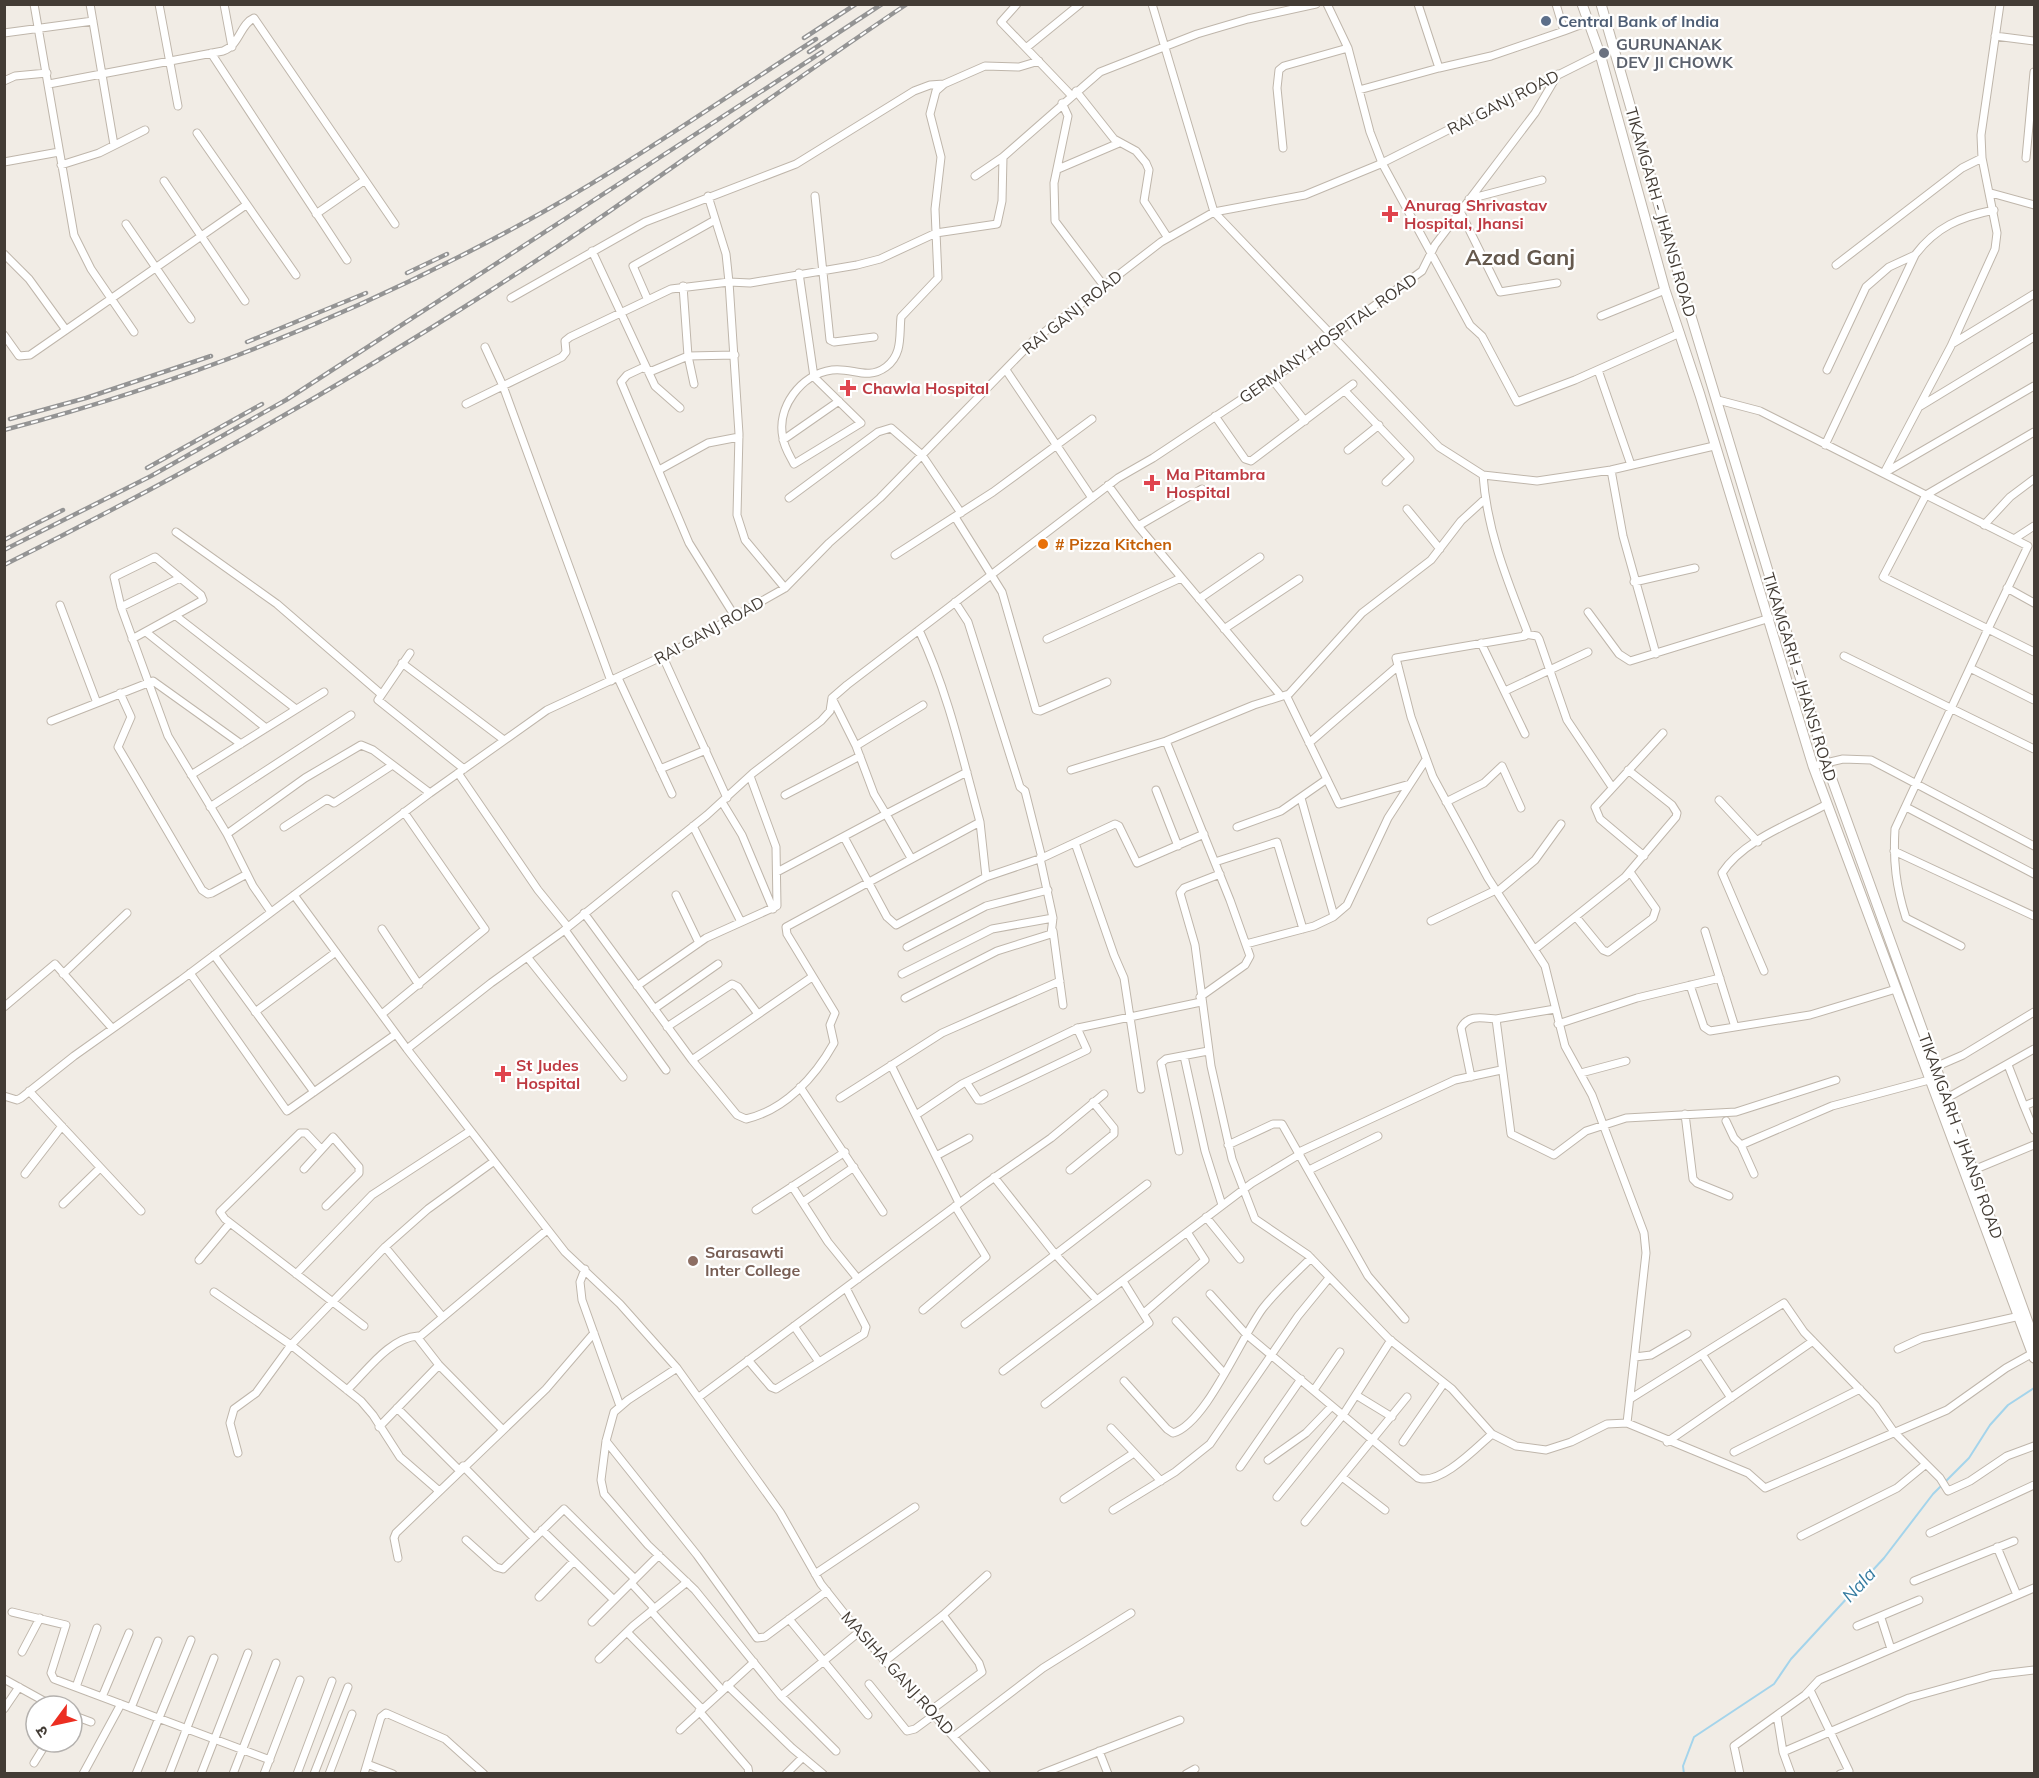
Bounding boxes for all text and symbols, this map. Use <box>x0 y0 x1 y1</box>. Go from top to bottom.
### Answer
place label: Central Bank of India <box>1558 11 1719 31</box>
marker: Central Bank of India <box>1539 14 1553 28</box>
place label: GURUNANAK DEV JI CHOWK <box>1616 34 1734 72</box>
marker: GURUNANAK DEV JI CHOWK <box>1597 46 1611 60</box>
street label: RAI GANJ ROAD <box>1444 65 1562 139</box>
street label: TIKAMGARH - JHANSI ROAD <box>1621 105 1701 319</box>
place label: Anurag Shrivastav Hospital, Jhansi <box>1404 195 1547 233</box>
marker: Anurag Shrivastav Hospital, Jhansi <box>1381 205 1399 223</box>
district label: Azad Ganj <box>1465 243 1575 271</box>
street label: RAI GANJ ROAD <box>1018 266 1126 358</box>
street label: GERMANY HOSPITAL ROAD <box>1235 269 1421 407</box>
place label: Chawla Hospital <box>862 378 989 398</box>
marker: Chawla Hospital <box>839 379 857 397</box>
place label: Ma Pitambra Hospital <box>1166 464 1265 502</box>
marker: Ma Pitambra Hospital <box>1143 474 1161 492</box>
place label: # Pizza Kitchen <box>1055 534 1172 554</box>
marker: # Pizza Kitchen <box>1036 537 1050 551</box>
street label: TIKAMGARH - JHANSI ROAD <box>1759 570 1841 784</box>
street label: RAI GANJ ROAD <box>650 592 768 668</box>
street label: TIKAMGARH - JHANSI ROAD <box>1914 1030 2008 1242</box>
place label: St Judes Hospital <box>516 1055 580 1093</box>
marker: St Judes Hospital <box>494 1065 512 1083</box>
place label: Sarasawti Inter College <box>705 1242 801 1280</box>
marker: Sarasawti Inter College <box>686 1254 700 1268</box>
water label: Nala <box>1837 1562 1881 1607</box>
street label: MASIHA GANJ ROAD <box>837 1607 959 1739</box>
north arrow <box>24 1694 84 1754</box>
text: उ <box>30 1722 52 1742</box>

